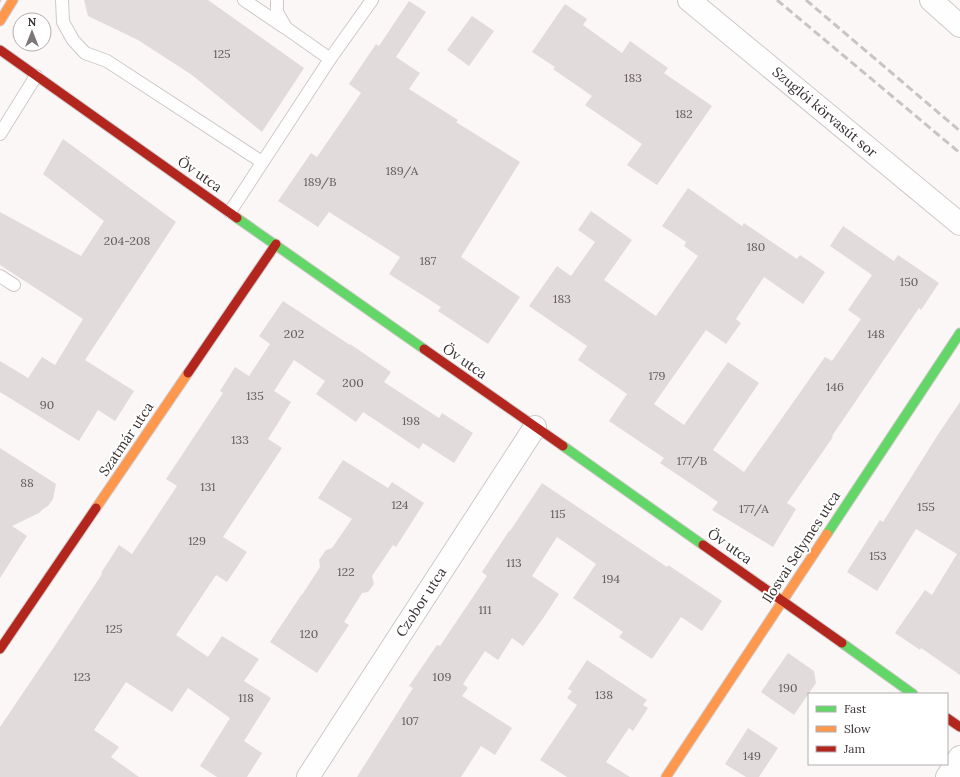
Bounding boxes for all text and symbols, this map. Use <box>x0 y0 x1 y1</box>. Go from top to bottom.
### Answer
north arrow <box>12 12 52 52</box>
text: N <box>28 15 37 29</box>
house number: 125 <box>213 46 231 61</box>
street label: Szuglói körvasút sor <box>769 63 881 161</box>
house number: 183 <box>624 70 642 85</box>
house number: 182 <box>675 106 693 121</box>
street label: Öv utca <box>174 152 226 196</box>
house number: 189/A <box>386 163 419 179</box>
house number: 189/B <box>303 174 337 190</box>
house number: 204-208 <box>104 233 151 248</box>
house number: 180 <box>747 239 765 254</box>
house number: 187 <box>420 253 437 268</box>
house number: 150 <box>900 274 918 289</box>
house number: 183 <box>553 291 571 306</box>
house number: 202 <box>284 326 304 341</box>
house number: 148 <box>867 326 885 341</box>
street label: Öv utca <box>439 339 491 383</box>
house number: 179 <box>649 368 665 383</box>
house number: 200 <box>342 375 364 390</box>
house number: 146 <box>826 379 844 394</box>
house number: 135 <box>246 388 264 403</box>
house number: 90 <box>40 397 54 412</box>
street label: Szatmár utca <box>95 399 157 479</box>
house number: 198 <box>402 413 420 428</box>
house number: 133 <box>231 432 249 447</box>
house number: 177/B <box>677 453 707 469</box>
house number: 88 <box>20 475 34 490</box>
house number: 131 <box>200 479 216 494</box>
street label: Ilosvai Selymes utca <box>758 487 844 607</box>
house number: 124 <box>391 497 409 512</box>
house number: 155 <box>917 499 935 514</box>
house number: 177/A <box>739 501 769 517</box>
house number: 115 <box>550 506 566 521</box>
street label: Öv utca <box>704 524 756 568</box>
house number: 129 <box>188 533 206 548</box>
house number: 153 <box>869 548 887 563</box>
house number: 113 <box>506 555 522 570</box>
house number: 122 <box>337 564 355 579</box>
street label: Czobor utca <box>392 564 450 640</box>
house number: 194 <box>602 571 620 586</box>
house number: 111 <box>478 602 492 617</box>
house number: 125 <box>105 621 123 636</box>
house number: 120 <box>300 626 318 641</box>
house number: 123 <box>73 669 91 684</box>
house number: 109 <box>433 669 451 684</box>
house number: 190 <box>779 680 797 695</box>
house number: 138 <box>595 687 613 702</box>
house number: 118 <box>238 690 254 705</box>
legend <box>808 693 948 765</box>
text: Fast <box>844 701 867 716</box>
house number: 107 <box>401 713 419 728</box>
text: Slow <box>844 721 871 736</box>
text: Jam <box>843 741 865 756</box>
house number: 149 <box>743 748 761 763</box>

